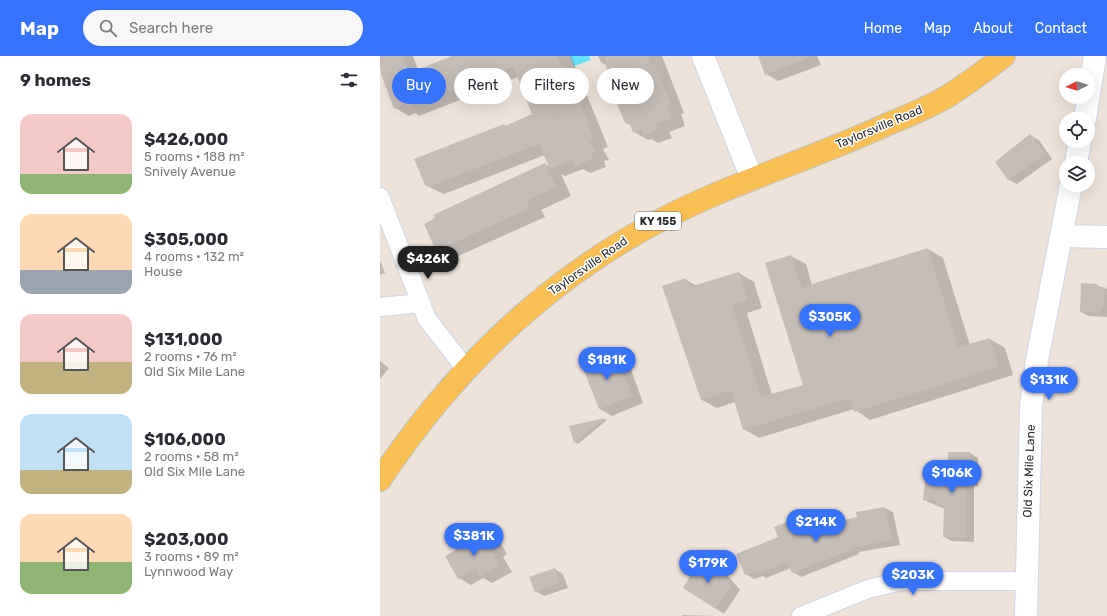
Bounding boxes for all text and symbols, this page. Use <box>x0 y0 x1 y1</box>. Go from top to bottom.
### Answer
search box <box>83 10 363 46</box>
text: Map <box>20 17 59 40</box>
icon: search <box>97 17 119 39</box>
text: Search here <box>129 19 213 37</box>
text: Home <box>864 20 902 37</box>
text: Map <box>924 20 951 37</box>
text: About <box>973 20 1013 37</box>
text: Contact <box>1035 20 1087 37</box>
chip: Buy <box>392 68 446 104</box>
chip: Rent <box>454 68 512 104</box>
chip: Filters <box>520 68 589 104</box>
chip: New <box>597 68 654 104</box>
north arrow <box>1059 68 1095 104</box>
map controls <box>1059 68 1095 192</box>
icon: filters <box>338 69 360 91</box>
text: 9 homes <box>20 70 91 90</box>
street label: Taylorsville Road <box>834 102 924 152</box>
button: locate <box>1059 112 1095 148</box>
text: $426,000 <box>144 129 228 149</box>
icon: home <box>52 130 100 178</box>
text: 5 rooms · 188 m² <box>144 149 245 164</box>
button: layers <box>1059 156 1095 192</box>
text: Snively Avenue <box>144 164 236 179</box>
road number: KY 155 <box>635 212 681 230</box>
text: $305,000 <box>144 229 228 249</box>
icon: home <box>52 230 100 278</box>
street label: Taylorsville Road <box>546 234 630 298</box>
pin: $426K <box>400 246 456 280</box>
text: 4 rooms · 132 m² <box>144 249 244 264</box>
text: $426K <box>406 251 450 266</box>
text: House <box>144 264 182 279</box>
pin: $305K <box>802 304 858 338</box>
text: $305K <box>808 309 852 324</box>
text: $131,000 <box>144 329 223 349</box>
icon: home <box>52 330 100 378</box>
pin: $181K <box>579 347 635 381</box>
text: 2 rooms · 76 m² <box>144 349 237 364</box>
text: $181K <box>587 352 627 367</box>
text: Old Six Mile Lane <box>144 364 245 379</box>
pin: $131K <box>1021 367 1077 401</box>
text: $131K <box>1030 372 1068 387</box>
street label: Old Six Mile Lane <box>1020 424 1038 518</box>
text: $106,000 <box>144 429 226 449</box>
icon: home <box>52 430 100 478</box>
text: 2 rooms · 58 m² <box>144 449 239 464</box>
pin: $106K <box>924 460 980 494</box>
text: Old Six Mile Lane <box>144 464 245 479</box>
text: $106K <box>931 465 973 480</box>
pin: $214K <box>788 509 844 543</box>
text: $214K <box>795 514 837 529</box>
pin: $381K <box>446 523 502 557</box>
text: $381K <box>453 528 495 543</box>
text: $203,000 <box>144 529 228 549</box>
icon: home <box>52 530 100 578</box>
text: 3 rooms · 89 m² <box>144 549 239 564</box>
pin: $179K <box>680 550 736 584</box>
text: $179K <box>688 555 728 570</box>
pin: $203K <box>885 562 941 596</box>
text: Lynnwood Way <box>144 564 233 579</box>
text: $203K <box>891 567 935 582</box>

